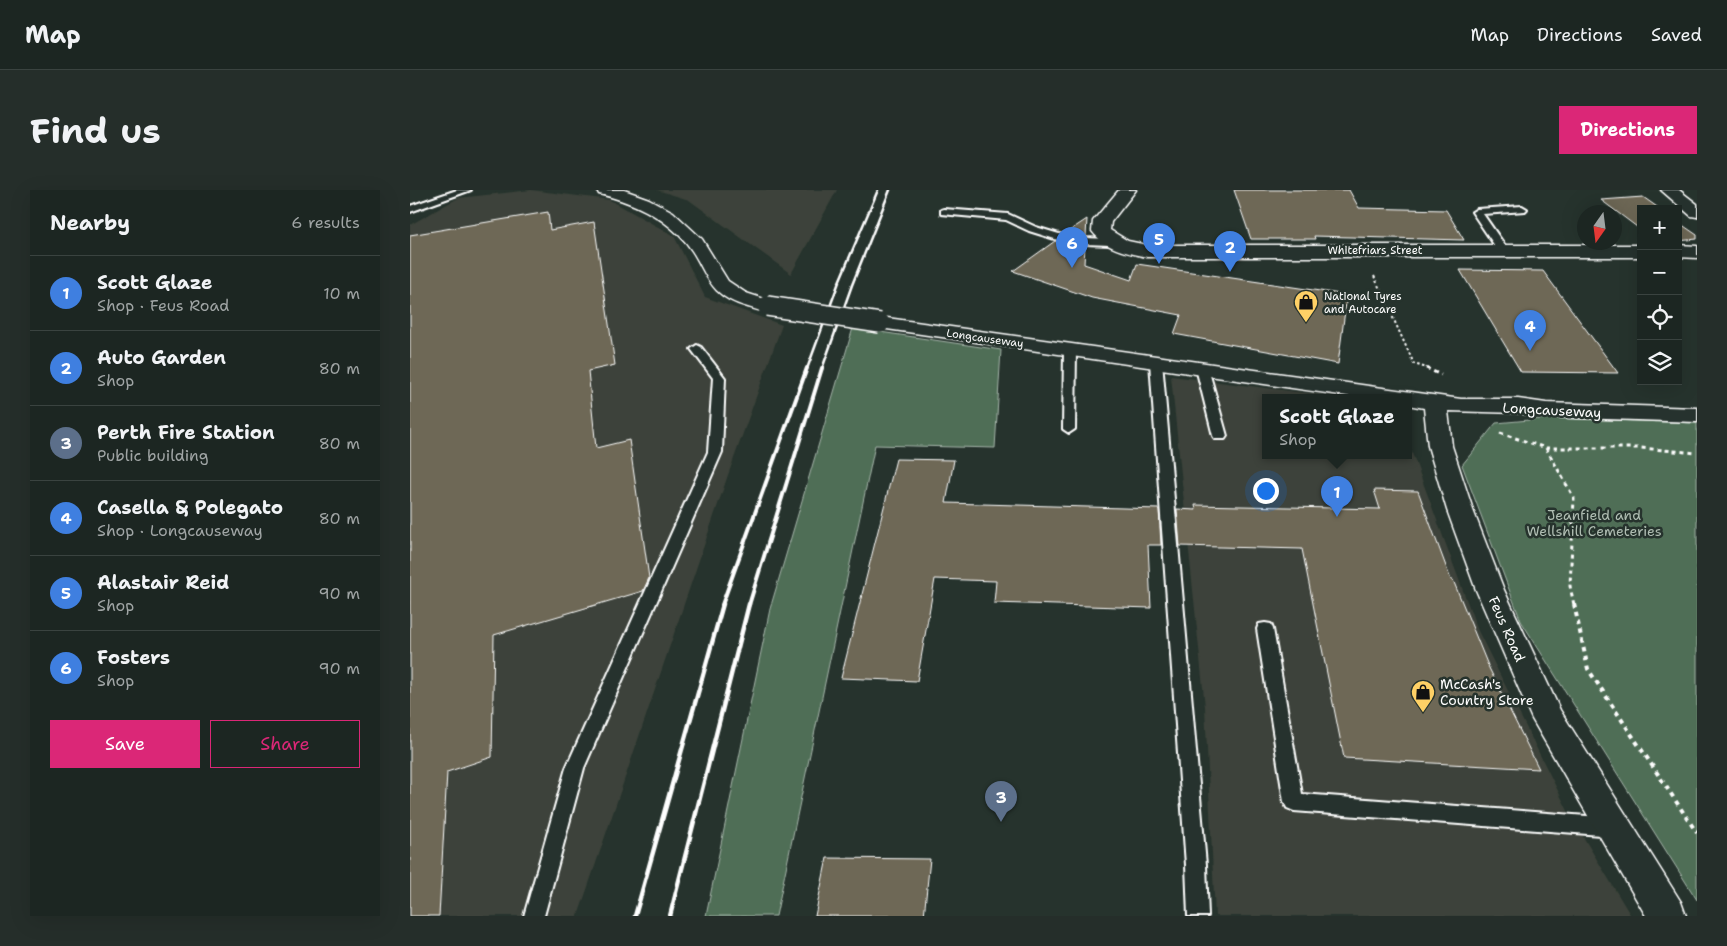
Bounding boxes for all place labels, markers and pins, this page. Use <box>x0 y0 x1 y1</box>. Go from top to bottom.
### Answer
pin: 5 <box>1143 223 1175 264</box>
pin: 6 <box>1056 227 1088 268</box>
pin: 2 <box>1214 231 1246 272</box>
shop icon: National Tyres and Autocare <box>1293 289 1319 323</box>
place label: National Tyres and Autocare <box>1324 289 1402 317</box>
pin: 4 <box>1514 310 1546 351</box>
pin: 1 <box>1321 476 1353 517</box>
place label: McCash's Country Store <box>1440 675 1534 709</box>
shop icon: McCash's Country Store <box>1410 679 1436 713</box>
pin: 3 <box>985 781 1017 822</box>

